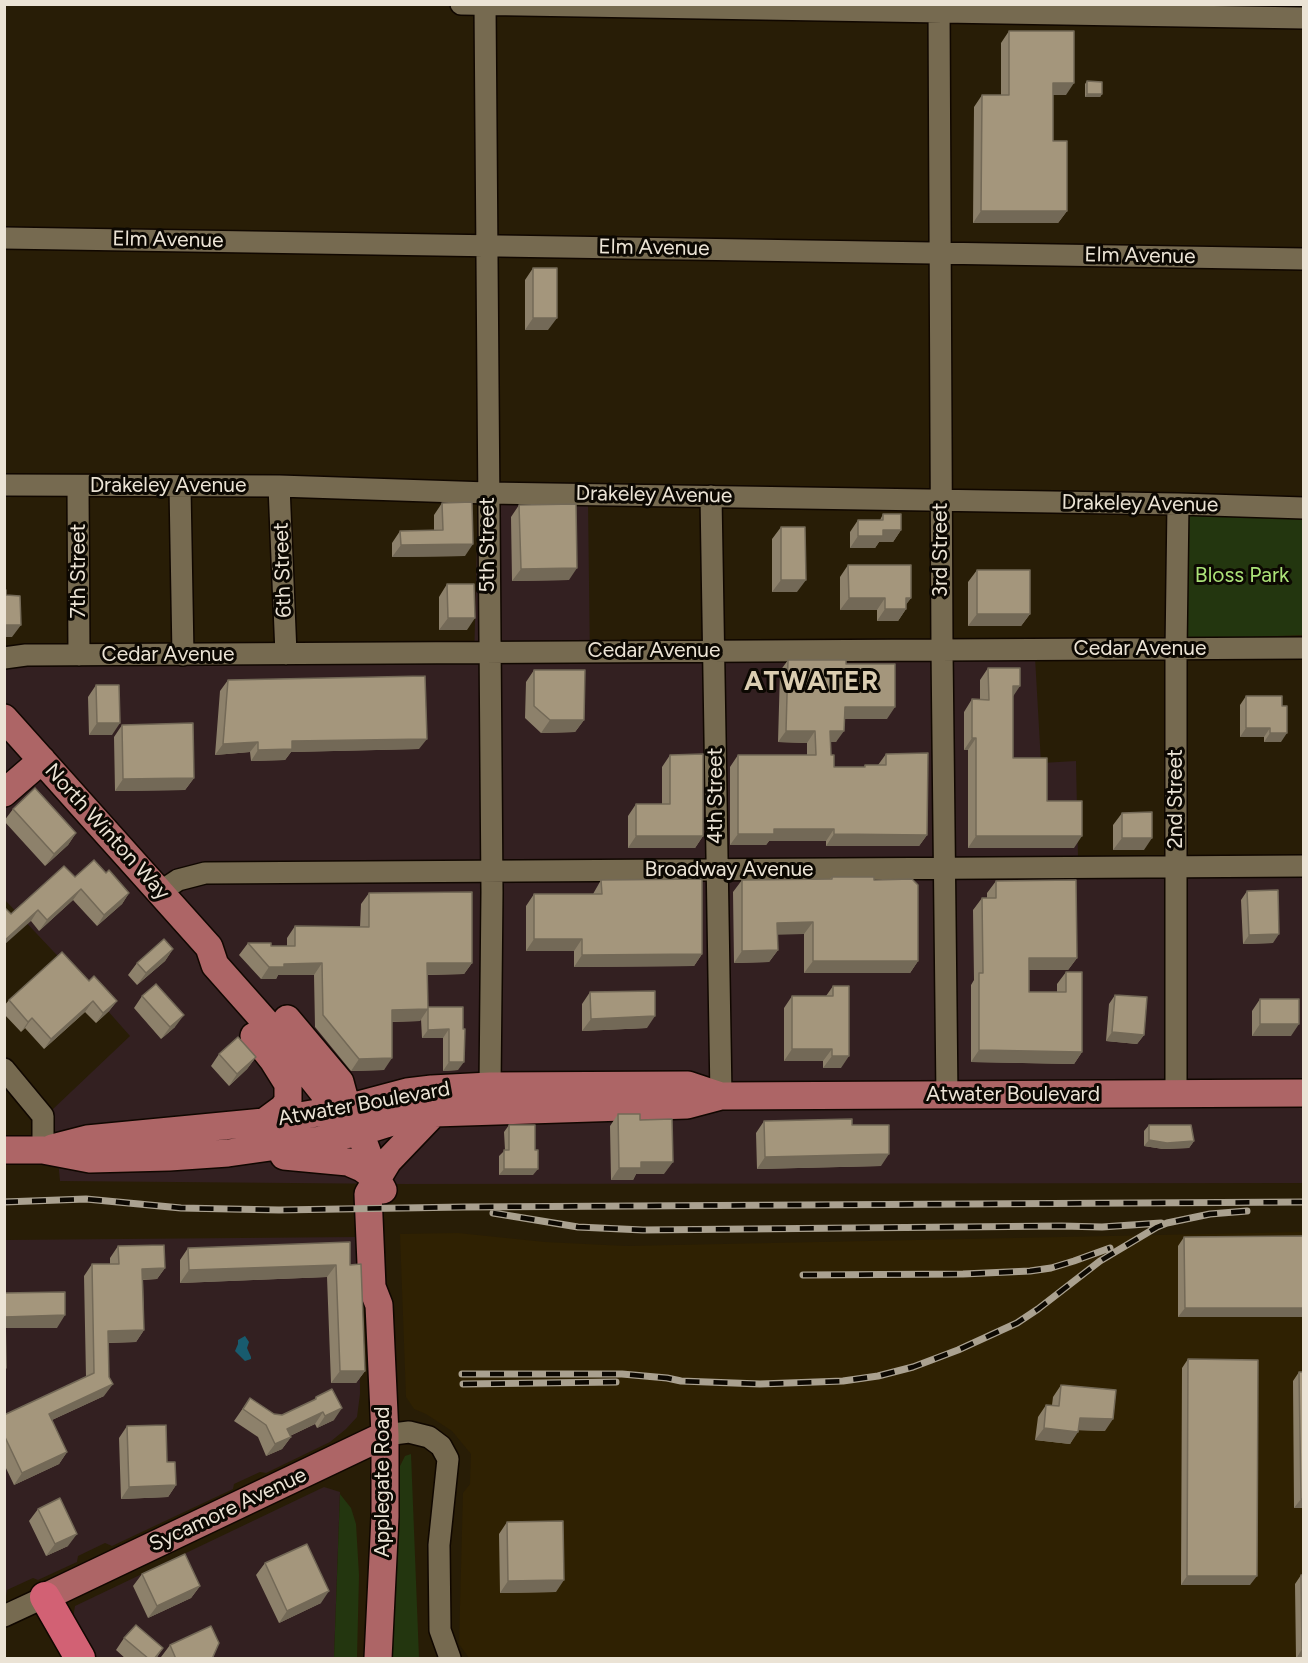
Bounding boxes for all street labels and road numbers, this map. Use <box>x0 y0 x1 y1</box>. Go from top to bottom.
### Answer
street label: Elm Avenue <box>112 226 224 254</box>
street label: Elm Avenue <box>598 234 710 262</box>
street label: Elm Avenue <box>1084 242 1196 270</box>
street label: Drakeley Avenue <box>90 473 246 499</box>
street label: Drakeley Avenue <box>575 481 733 509</box>
street label: Drakeley Avenue <box>1061 490 1219 518</box>
street label: 5th Street <box>475 497 501 593</box>
street label: 3rd Street <box>928 503 954 597</box>
street label: 6th Street <box>269 522 297 618</box>
street label: 7th Street <box>66 524 92 618</box>
street label: Cedar Avenue <box>1074 636 1206 662</box>
street label: Cedar Avenue <box>588 638 720 664</box>
street label: Cedar Avenue <box>102 642 234 668</box>
street label: 4th Street <box>703 748 729 844</box>
street label: 2nd Street <box>1163 749 1189 849</box>
street label: North Winton Way <box>39 759 175 905</box>
street label: Broadway Avenue <box>644 857 814 883</box>
street label: Atwater Boulevard <box>276 1076 452 1132</box>
street label: Atwater Boulevard <box>926 1082 1100 1108</box>
street label: Applegate Road <box>370 1406 396 1558</box>
street label: Sycamore Avenue <box>145 1463 311 1557</box>

